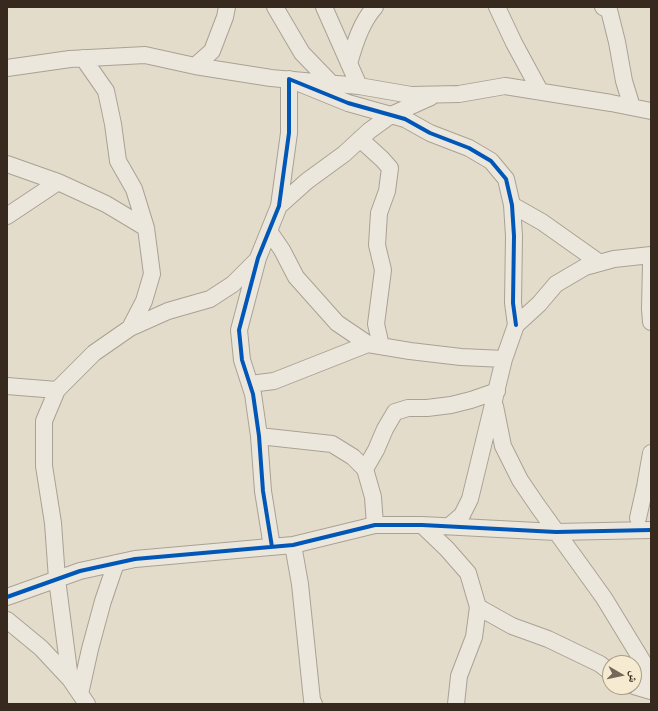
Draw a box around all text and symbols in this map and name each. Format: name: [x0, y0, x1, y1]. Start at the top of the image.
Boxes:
north arrow: [602, 655, 642, 695]
text: ش: [626, 670, 641, 684]

